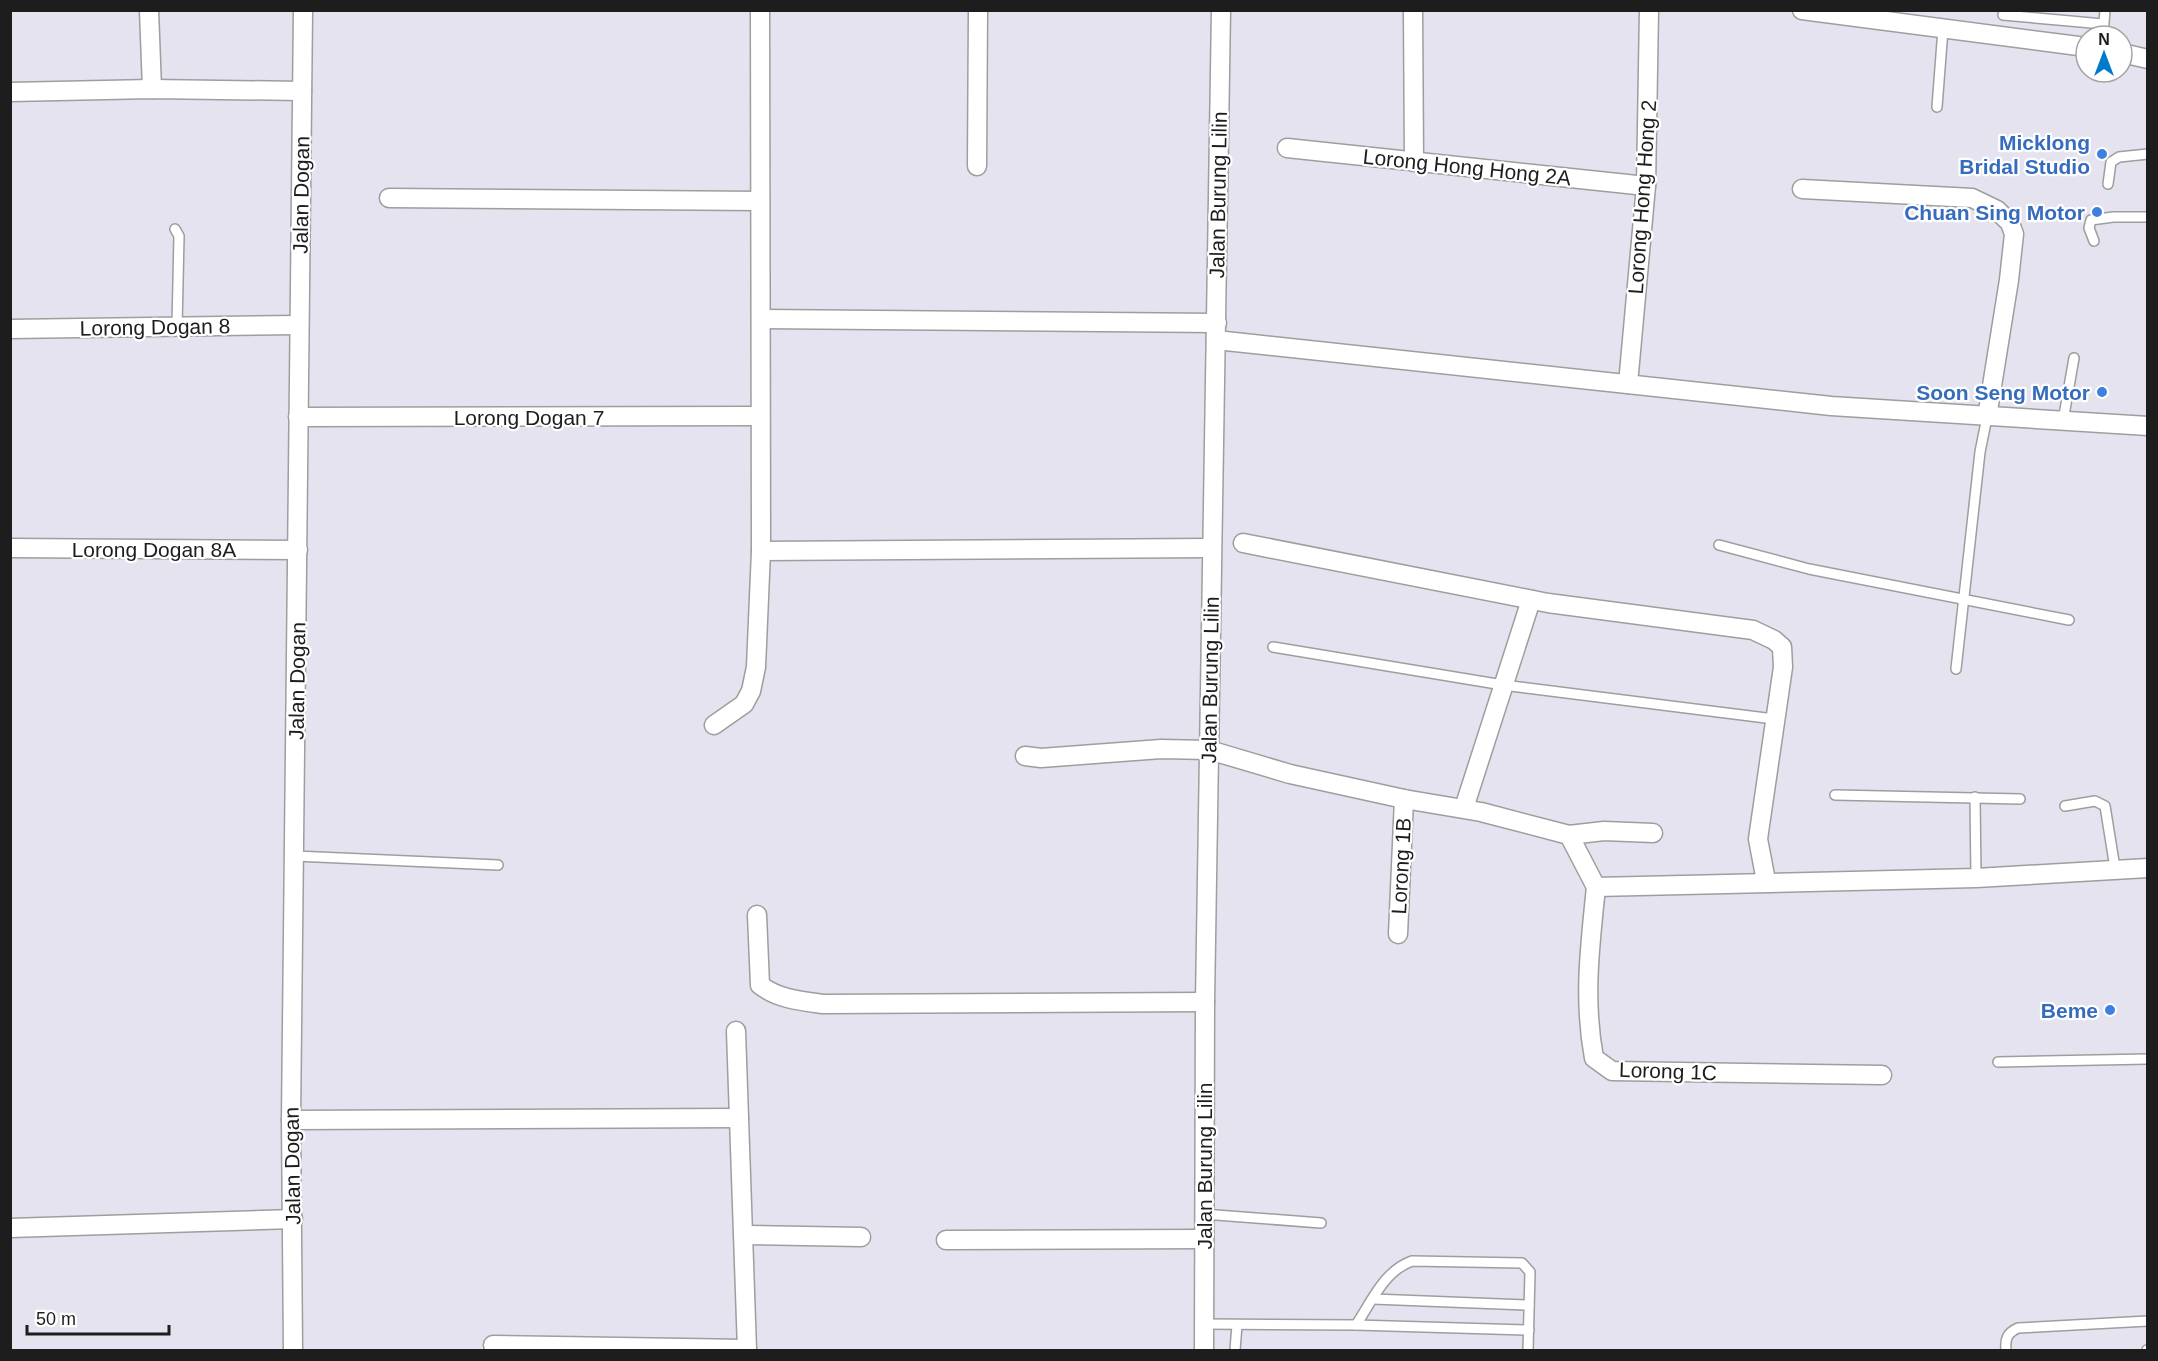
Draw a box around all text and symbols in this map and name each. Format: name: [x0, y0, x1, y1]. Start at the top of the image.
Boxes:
north arrow: [2074, 24, 2134, 84]
text: N: [2098, 31, 2110, 48]
street label: Lorong Hong Hong 2: [1624, 99, 1660, 295]
street label: Jalan Burung Lilin: [1205, 111, 1231, 279]
place label: Micklong Bridal Studio: [1959, 131, 2090, 178]
street label: Jalan Dogan: [288, 136, 314, 254]
street label: Lorong Hong Hong 2A: [1362, 145, 1572, 189]
marker: Micklong Bridal Studio: [2095, 147, 2109, 161]
place label: Chuan Sing Motor: [1904, 201, 2085, 224]
marker: Chuan Sing Motor: [2090, 205, 2104, 219]
street label: Lorong Dogan 8: [79, 314, 231, 340]
place label: Soon Seng Motor: [1916, 381, 2090, 404]
marker: Soon Seng Motor: [2095, 385, 2109, 399]
street label: Lorong Dogan 7: [454, 406, 604, 429]
street label: Lorong Dogan 8A: [72, 538, 236, 561]
street label: Jalan Burung Lilin: [1197, 596, 1223, 764]
street label: Jalan Dogan: [284, 622, 310, 740]
street label: Lorong 1B: [1387, 817, 1415, 915]
place label: Beme: [2041, 999, 2098, 1022]
marker: Beme: [2103, 1003, 2117, 1017]
street label: Lorong 1C: [1619, 1058, 1717, 1084]
street label: Jalan Burung Lilin: [1193, 1083, 1216, 1249]
street label: Jalan Dogan: [279, 1107, 305, 1225]
scale bar: [27, 1298, 170, 1336]
text: 50 m: [36, 1309, 76, 1329]

